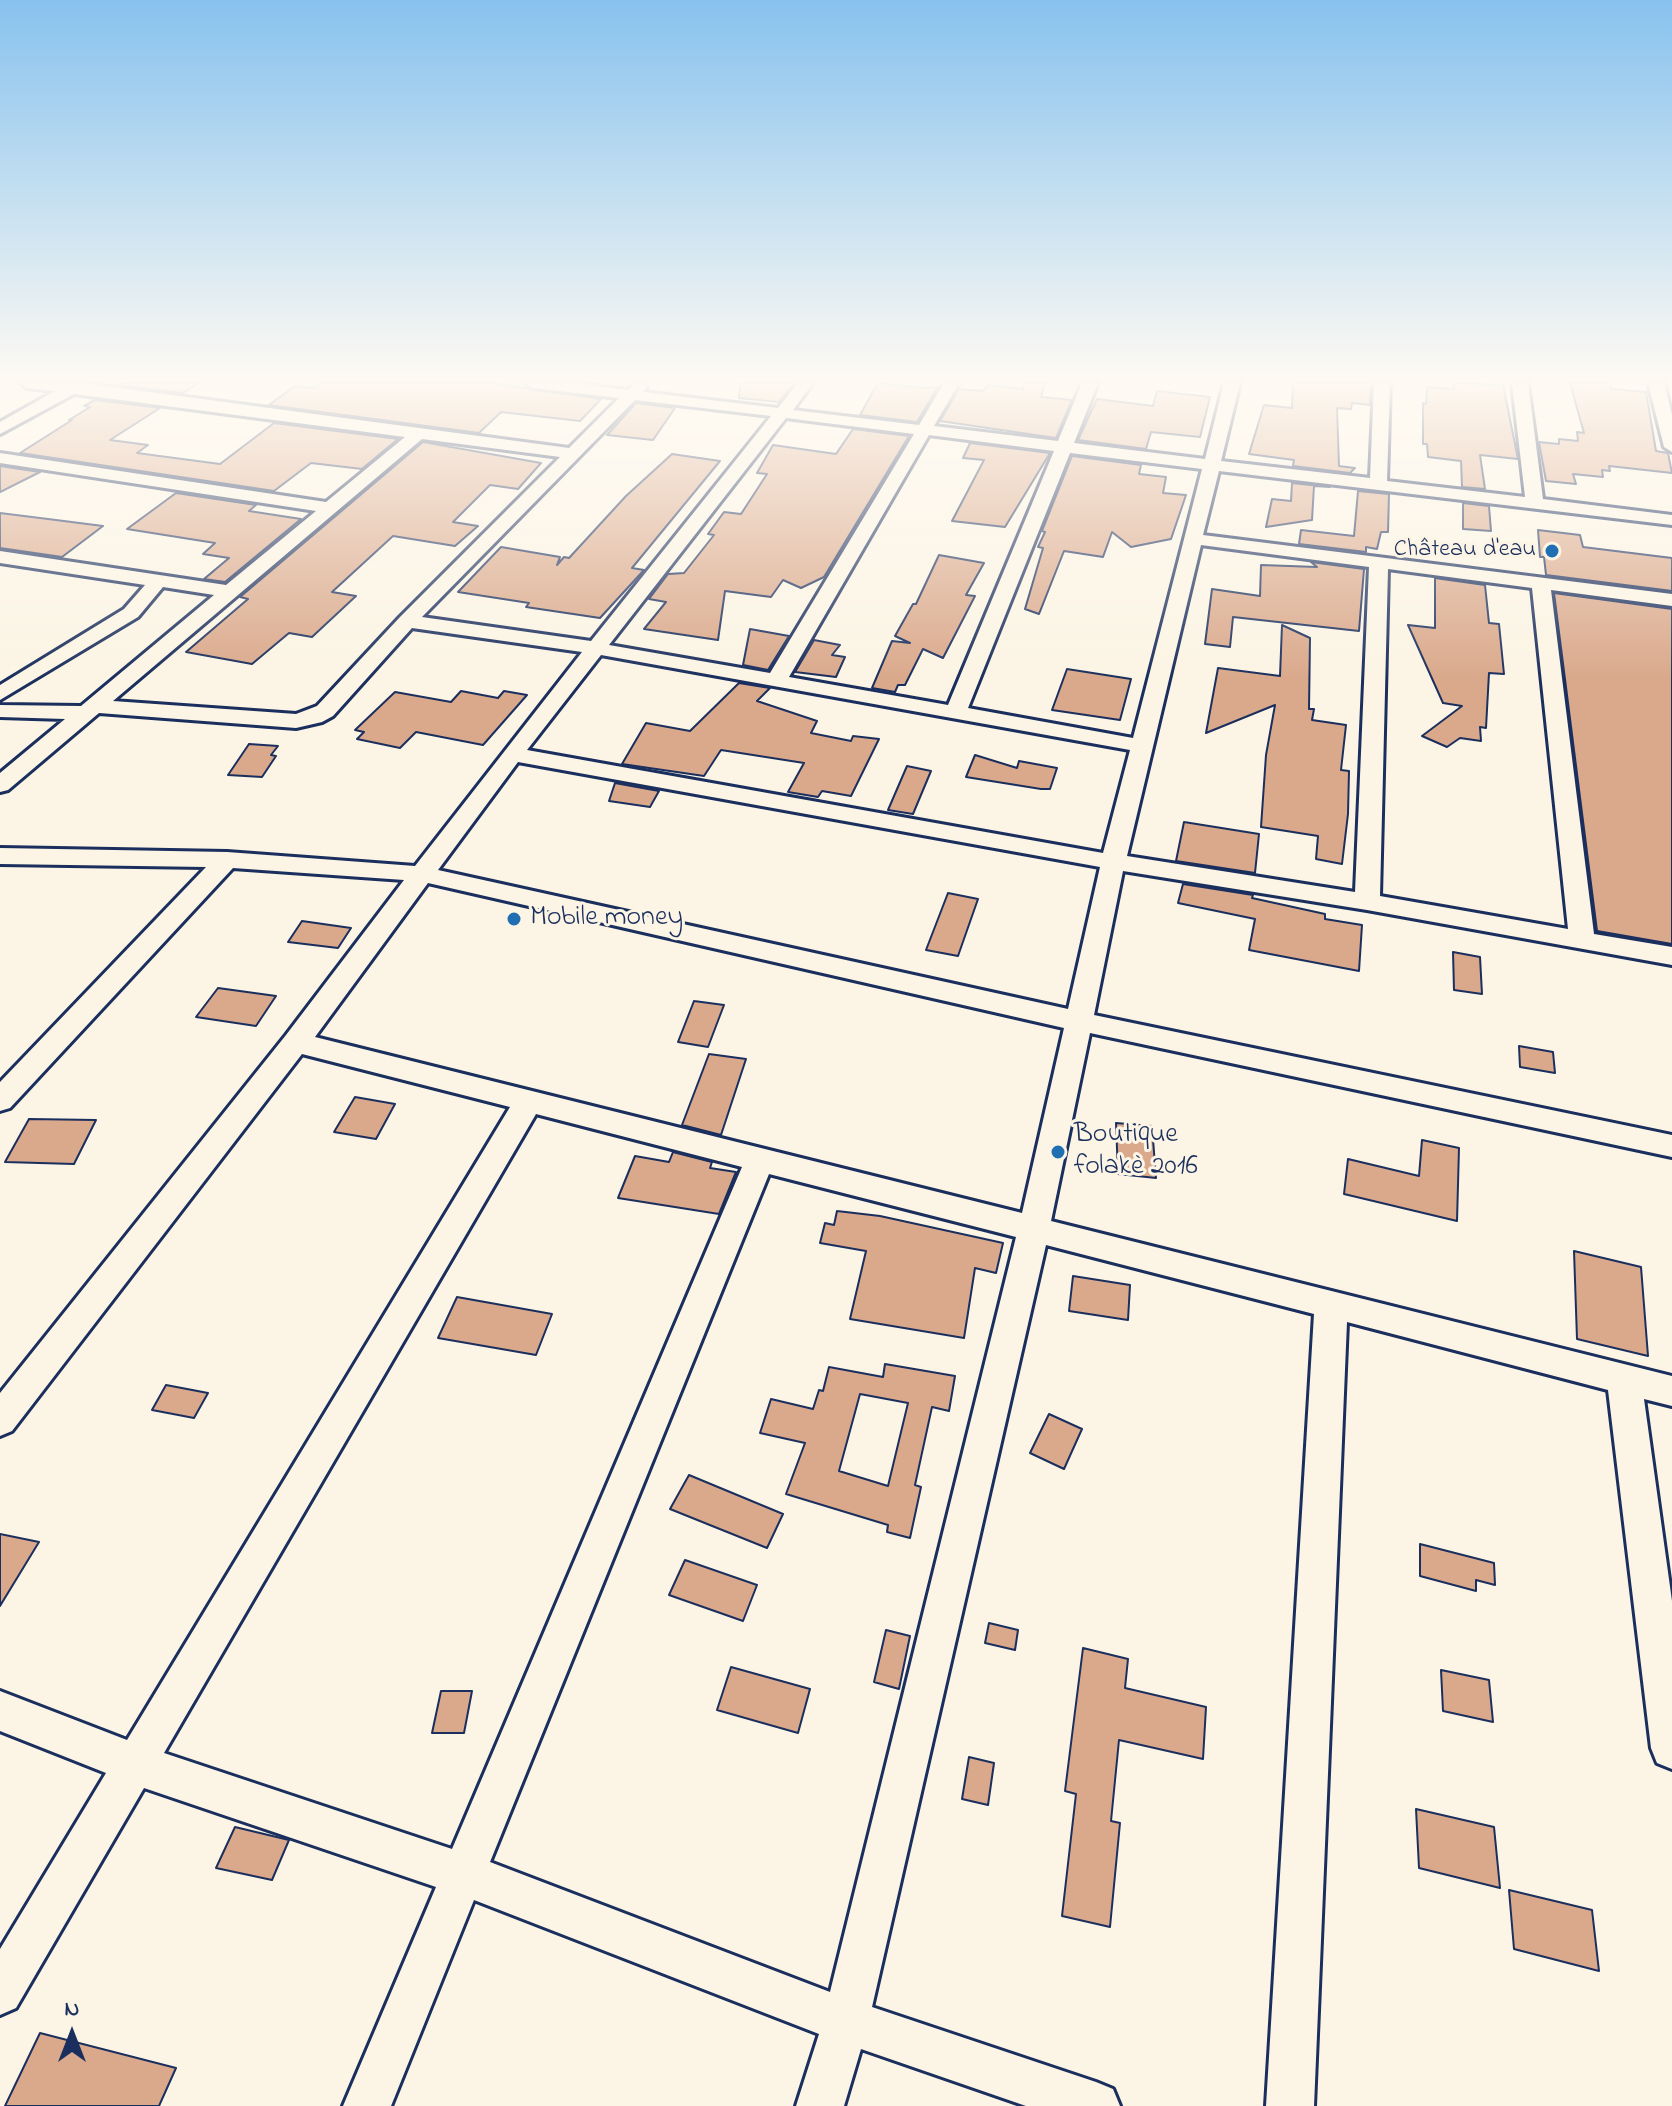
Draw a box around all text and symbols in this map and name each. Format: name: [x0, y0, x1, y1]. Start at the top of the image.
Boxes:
place label: Château d'eau: [1394, 537, 1536, 565]
marker: Château d'eau: [1543, 542, 1561, 560]
place label: Mobile money: [530, 902, 683, 936]
marker: Mobile money: [505, 910, 523, 928]
place label: Boutique folakè 2016: [1074, 1119, 1198, 1185]
marker: Boutique folakè 2016: [1049, 1143, 1067, 1161]
north arrow: [32, 1994, 112, 2074]
text: N: [65, 1994, 79, 2026]

